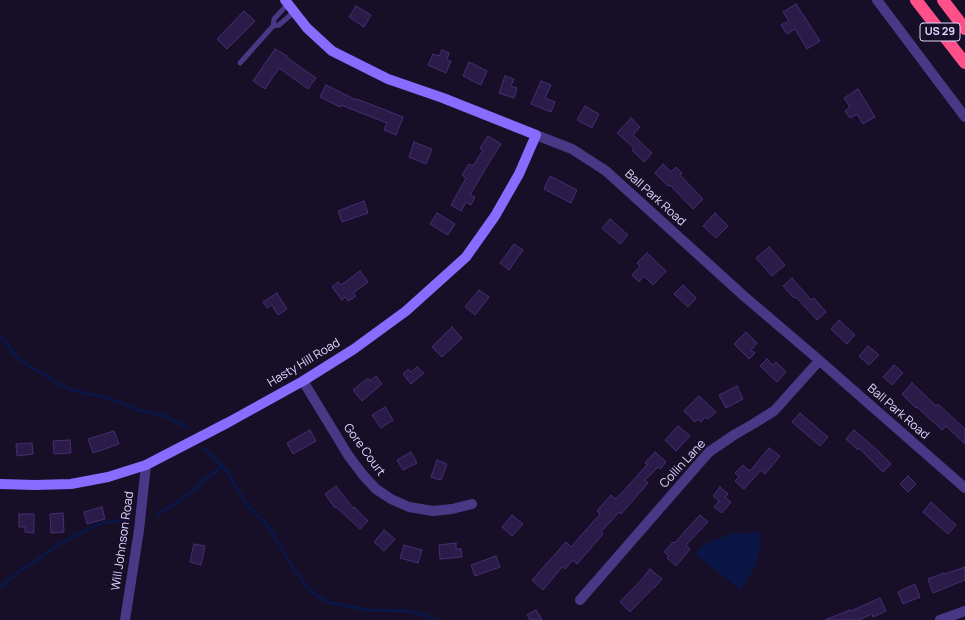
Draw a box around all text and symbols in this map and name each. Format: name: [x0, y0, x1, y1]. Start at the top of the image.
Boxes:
road number: US 29: [920, 23, 960, 41]
street label: Ball Park Road: [622, 167, 688, 229]
street label: Hasty Hill Road: [265, 336, 343, 390]
street label: Ball Park Road: [864, 381, 932, 443]
street label: Gore Court: [340, 421, 388, 479]
street label: Collin Lane: [657, 437, 709, 491]
street label: Will Johnson Road: [109, 490, 137, 592]

